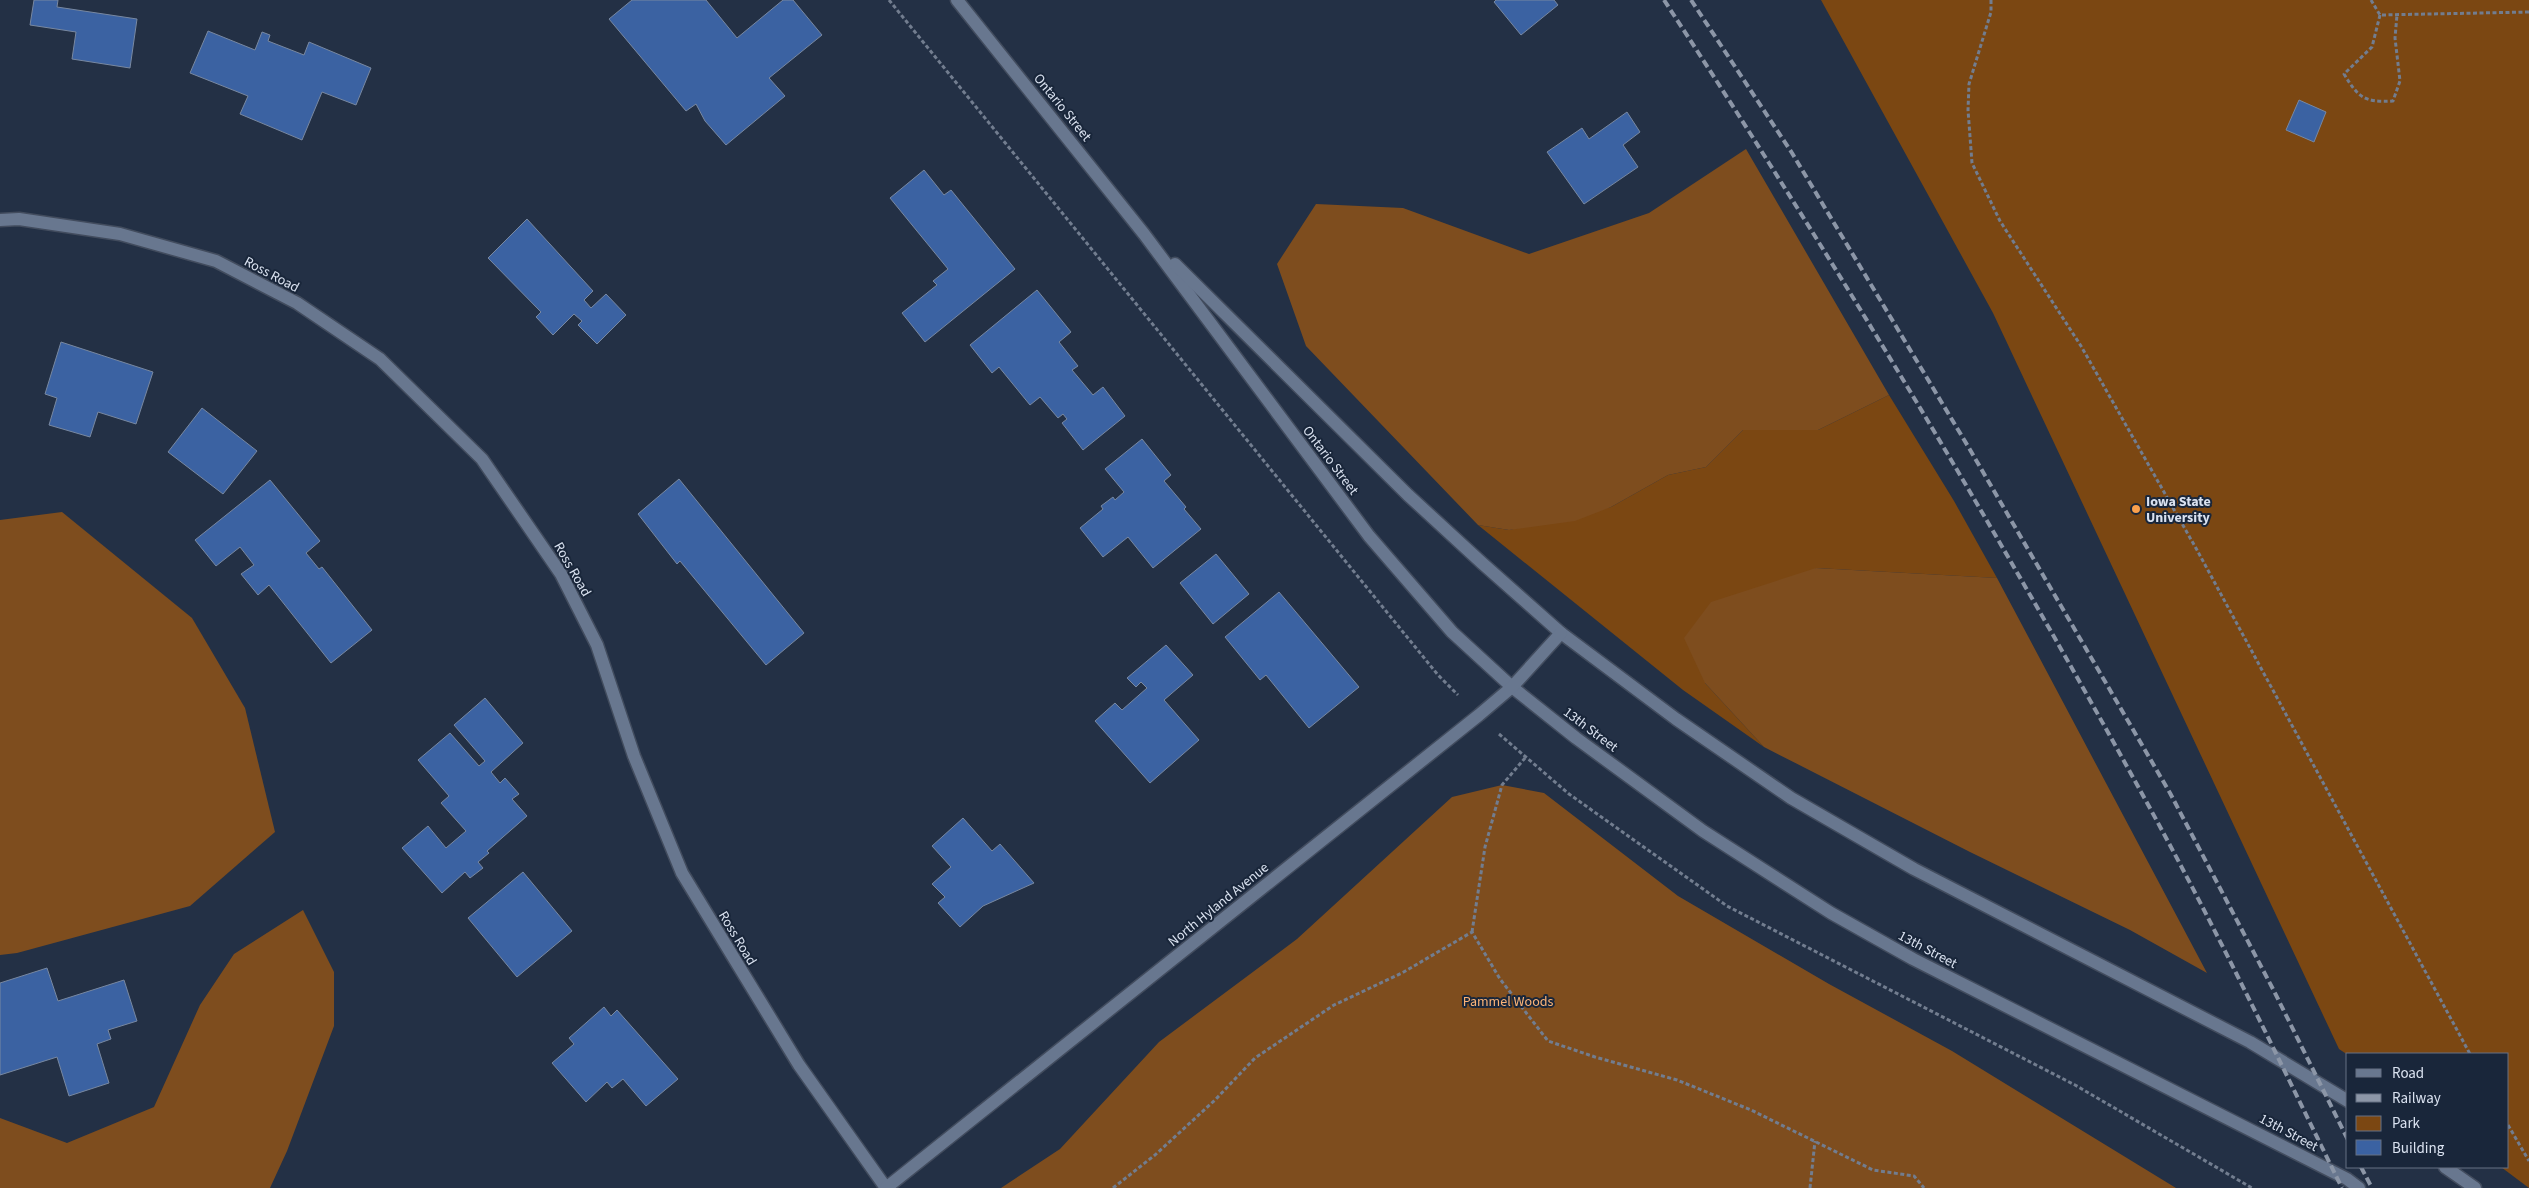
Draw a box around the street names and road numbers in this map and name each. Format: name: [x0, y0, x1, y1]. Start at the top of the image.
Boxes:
street label: Ontario Street: [1029, 69, 1096, 146]
street label: Ross Road: [240, 252, 303, 298]
street label: Ontario Street: [1297, 422, 1363, 500]
street label: Ross Road: [548, 539, 596, 600]
street label: 13th Street: [1559, 703, 1622, 757]
street label: North Hyland Avenue: [1164, 858, 1273, 952]
street label: Ross Road: [713, 908, 761, 969]
street label: 13th Street: [1895, 926, 1961, 974]
street label: 13th Street: [2256, 1109, 2322, 1157]

